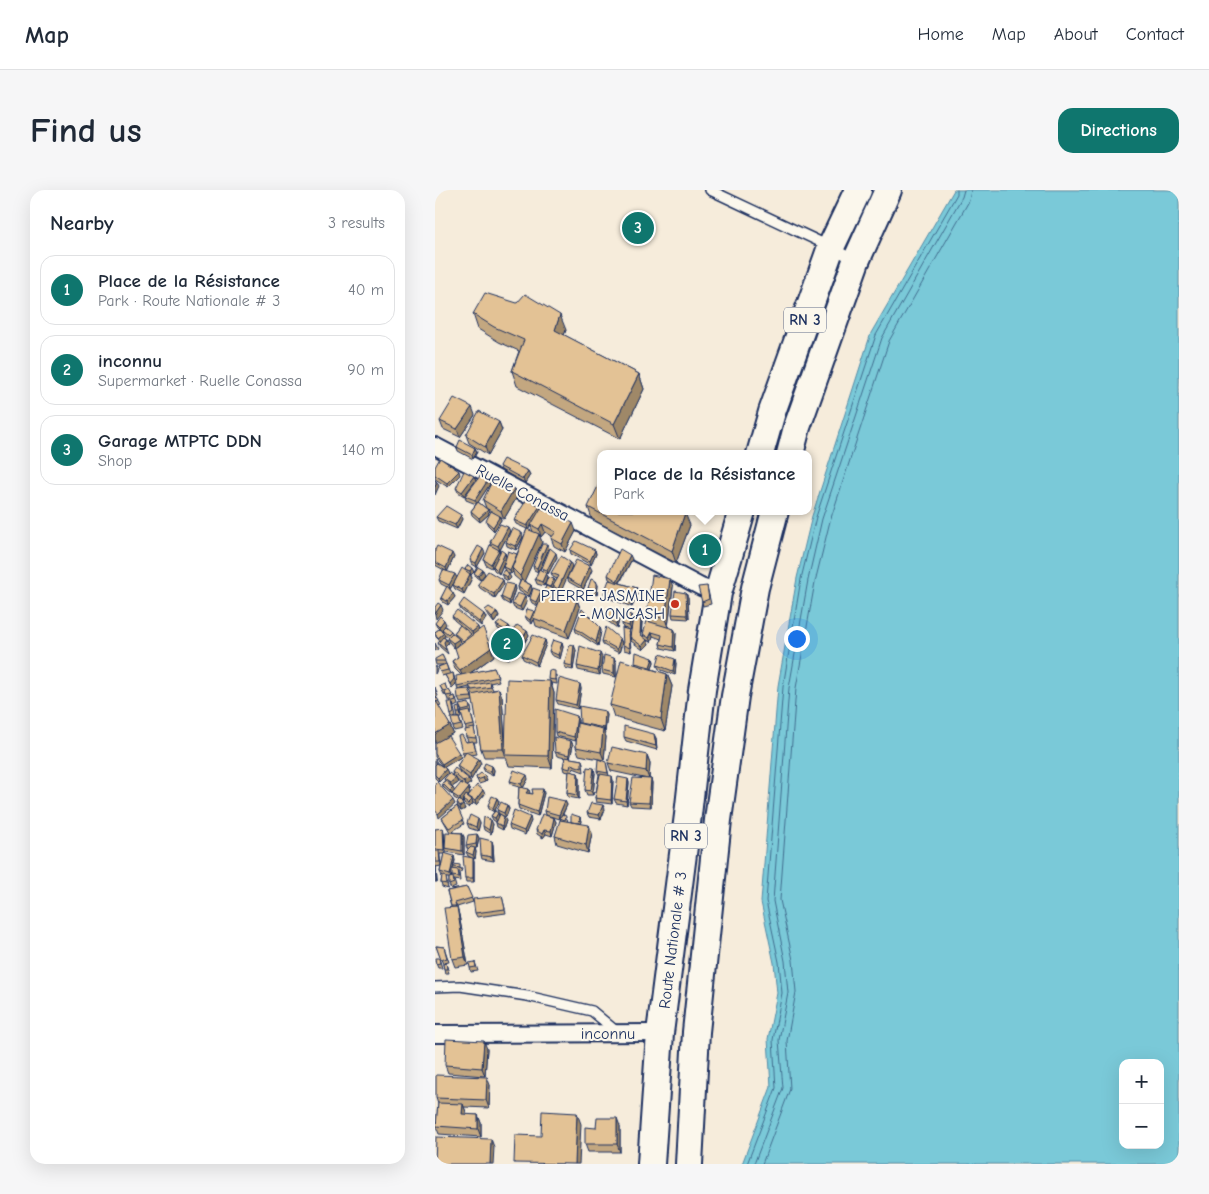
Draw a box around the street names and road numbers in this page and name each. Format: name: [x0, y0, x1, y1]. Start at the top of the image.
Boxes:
road number: RN 3: [784, 308, 826, 332]
street label: Ruelle Conassa: [473, 461, 572, 525]
road number: RN 3: [665, 824, 707, 848]
street label: Route Nationale # 3: [656, 870, 690, 1010]
street label: inconnu: [581, 1025, 635, 1043]

